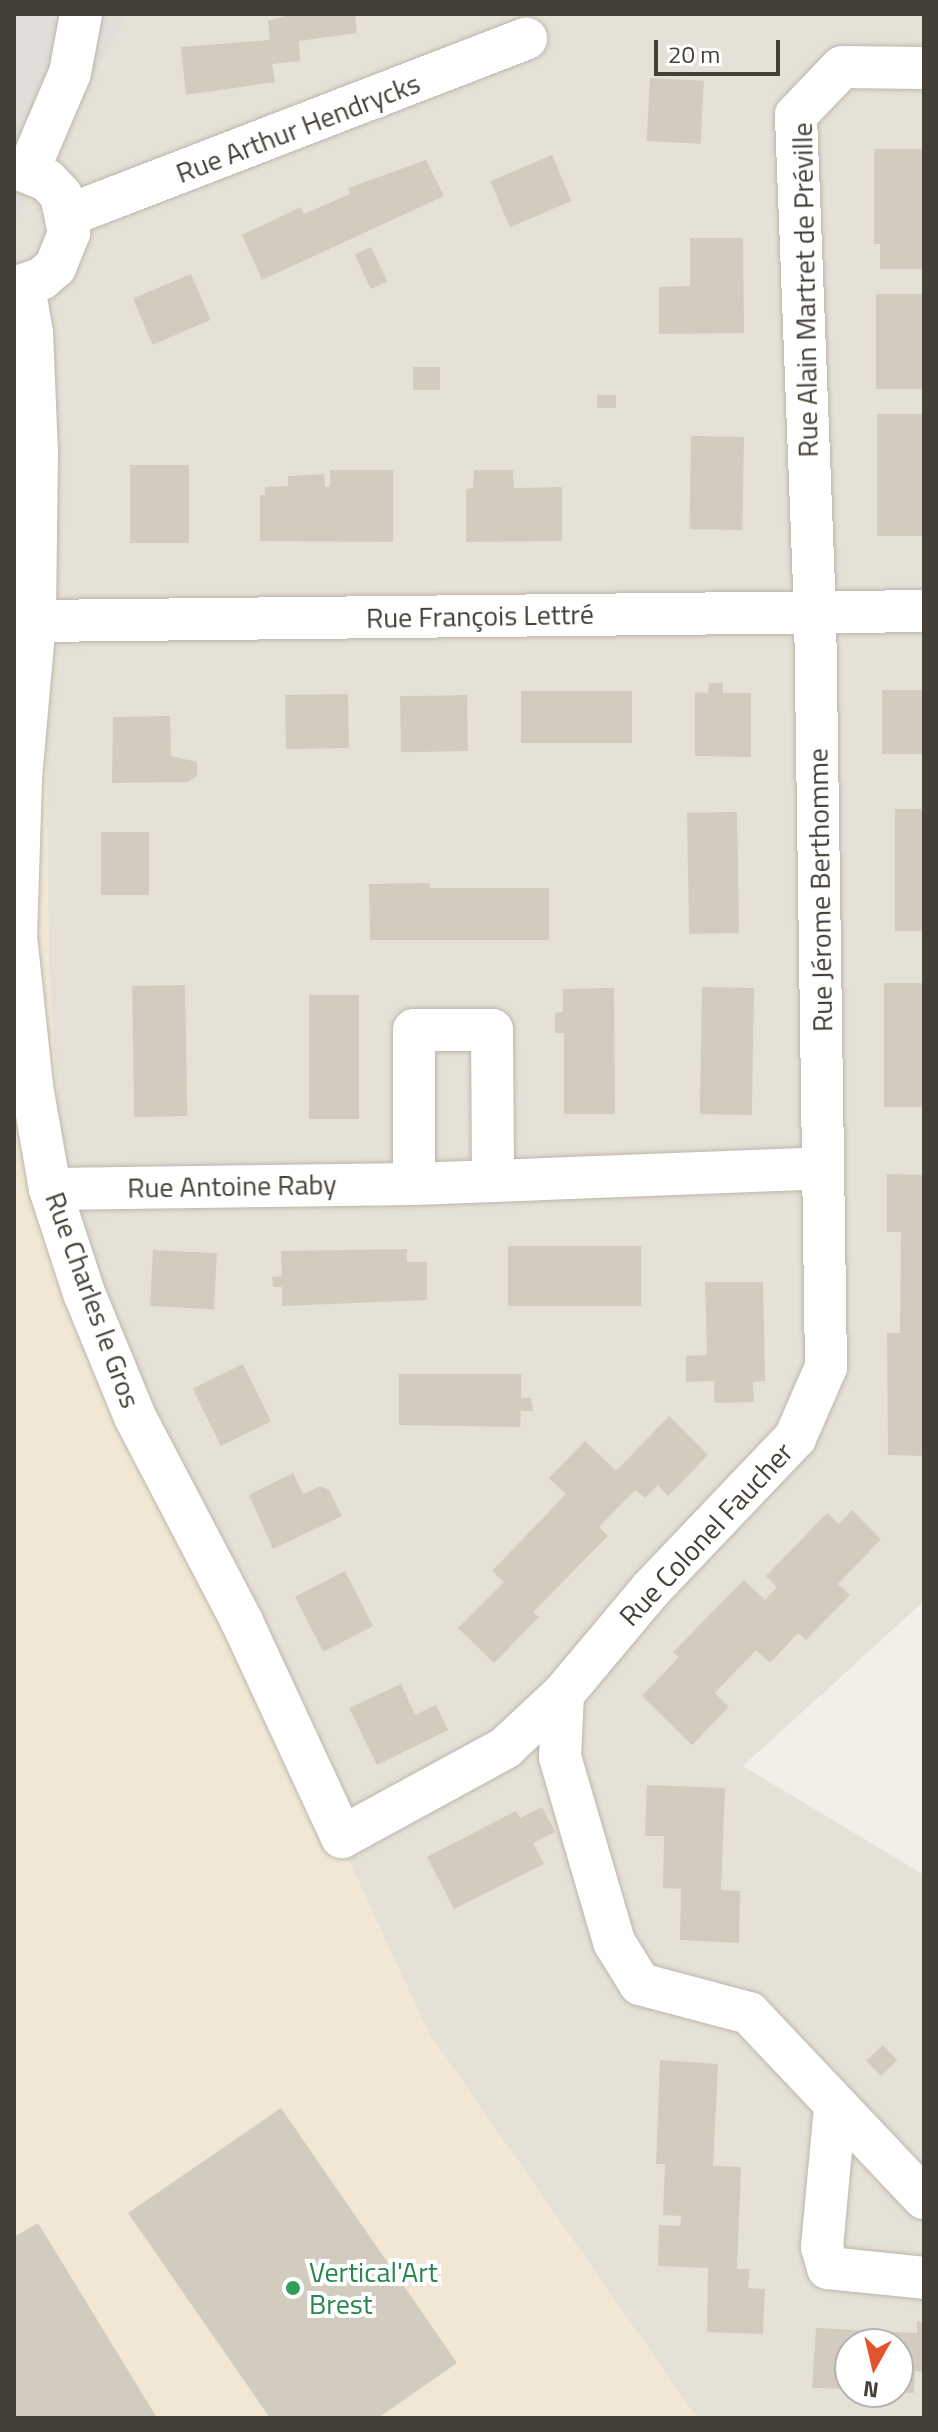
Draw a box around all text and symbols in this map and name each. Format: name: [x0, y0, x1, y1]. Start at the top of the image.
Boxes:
scale bar: [658, 24, 784, 74]
text: 20 m: [668, 36, 720, 72]
street label: Rue Arthur Hendrycks: [171, 66, 425, 190]
street label: Rue Alain Martret de Préville: [785, 122, 825, 458]
street label: Rue François Lettré: [366, 597, 594, 635]
street label: Rue Jérome Berthomme: [801, 748, 839, 1032]
street label: Rue Antoine Raby: [127, 1167, 337, 1205]
street label: Rue Charles le Gros: [38, 1187, 148, 1413]
street label: Rue Colonel Faucher: [612, 1435, 800, 1633]
place label: Vertical'Art Brest: [309, 2255, 438, 2321]
marker: Vertical'Art Brest: [284, 2279, 302, 2297]
north arrow: [834, 2328, 914, 2408]
text: N: [861, 2372, 881, 2408]

